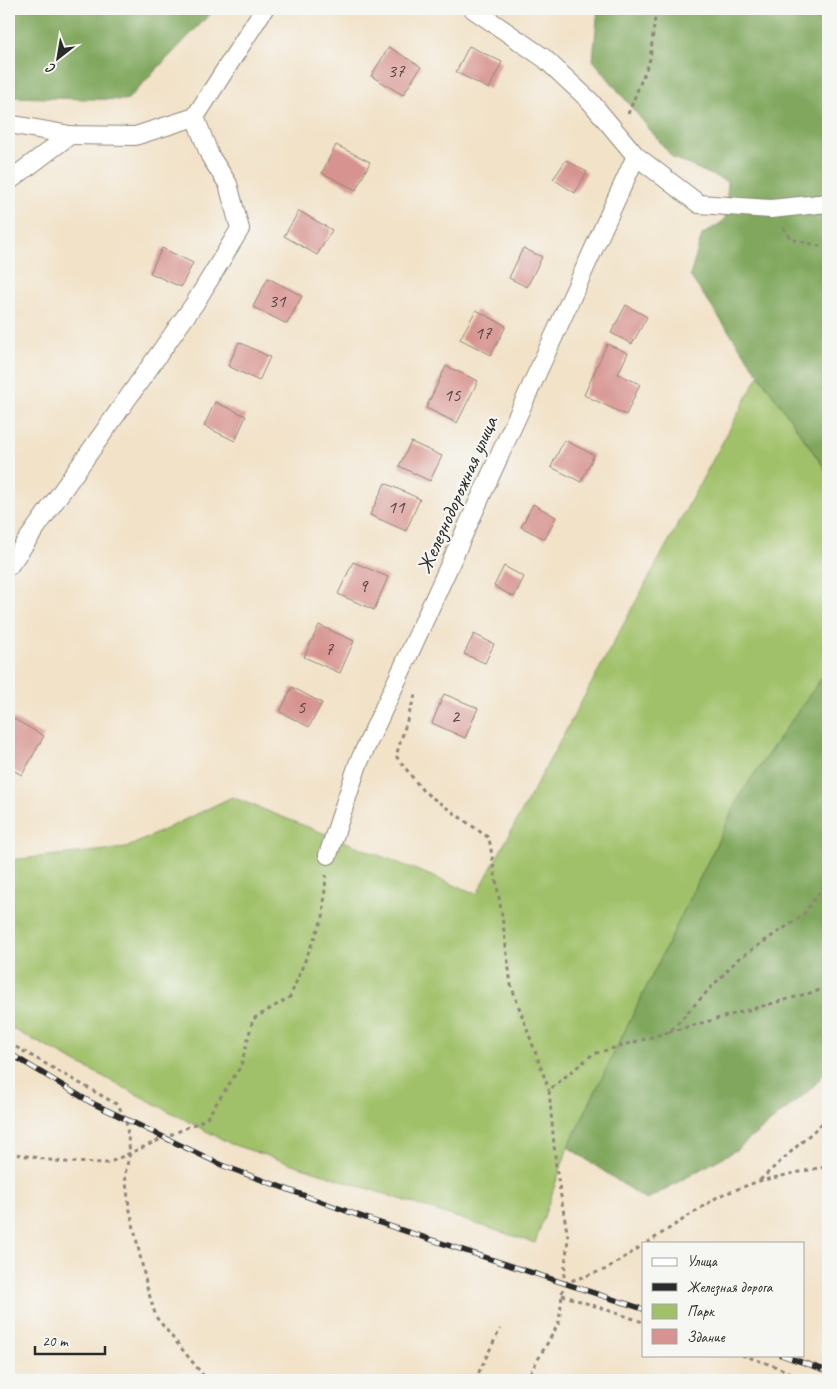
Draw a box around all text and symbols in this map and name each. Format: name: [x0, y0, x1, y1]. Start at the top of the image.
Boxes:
north arrow: [32, 32, 82, 82]
text: С: [42, 59, 59, 78]
house number: 37: [387, 59, 406, 83]
house number: 31: [268, 289, 287, 313]
house number: 17: [474, 321, 493, 345]
house number: 15: [443, 383, 462, 407]
street label: Железнодорожная улица: [411, 411, 504, 577]
house number: 11: [387, 495, 406, 519]
house number: 9: [359, 574, 369, 598]
house number: 7: [325, 637, 335, 661]
house number: 5: [297, 695, 307, 719]
house number: 2: [451, 704, 461, 728]
legend: [642, 1242, 804, 1356]
text: Улица: [687, 1252, 718, 1271]
text: Железная дорога: [687, 1278, 774, 1297]
text: Парк: [687, 1302, 715, 1321]
scale bar: [35, 1324, 105, 1356]
text: Здание: [687, 1328, 726, 1347]
text: 20 m: [42, 1332, 69, 1351]

